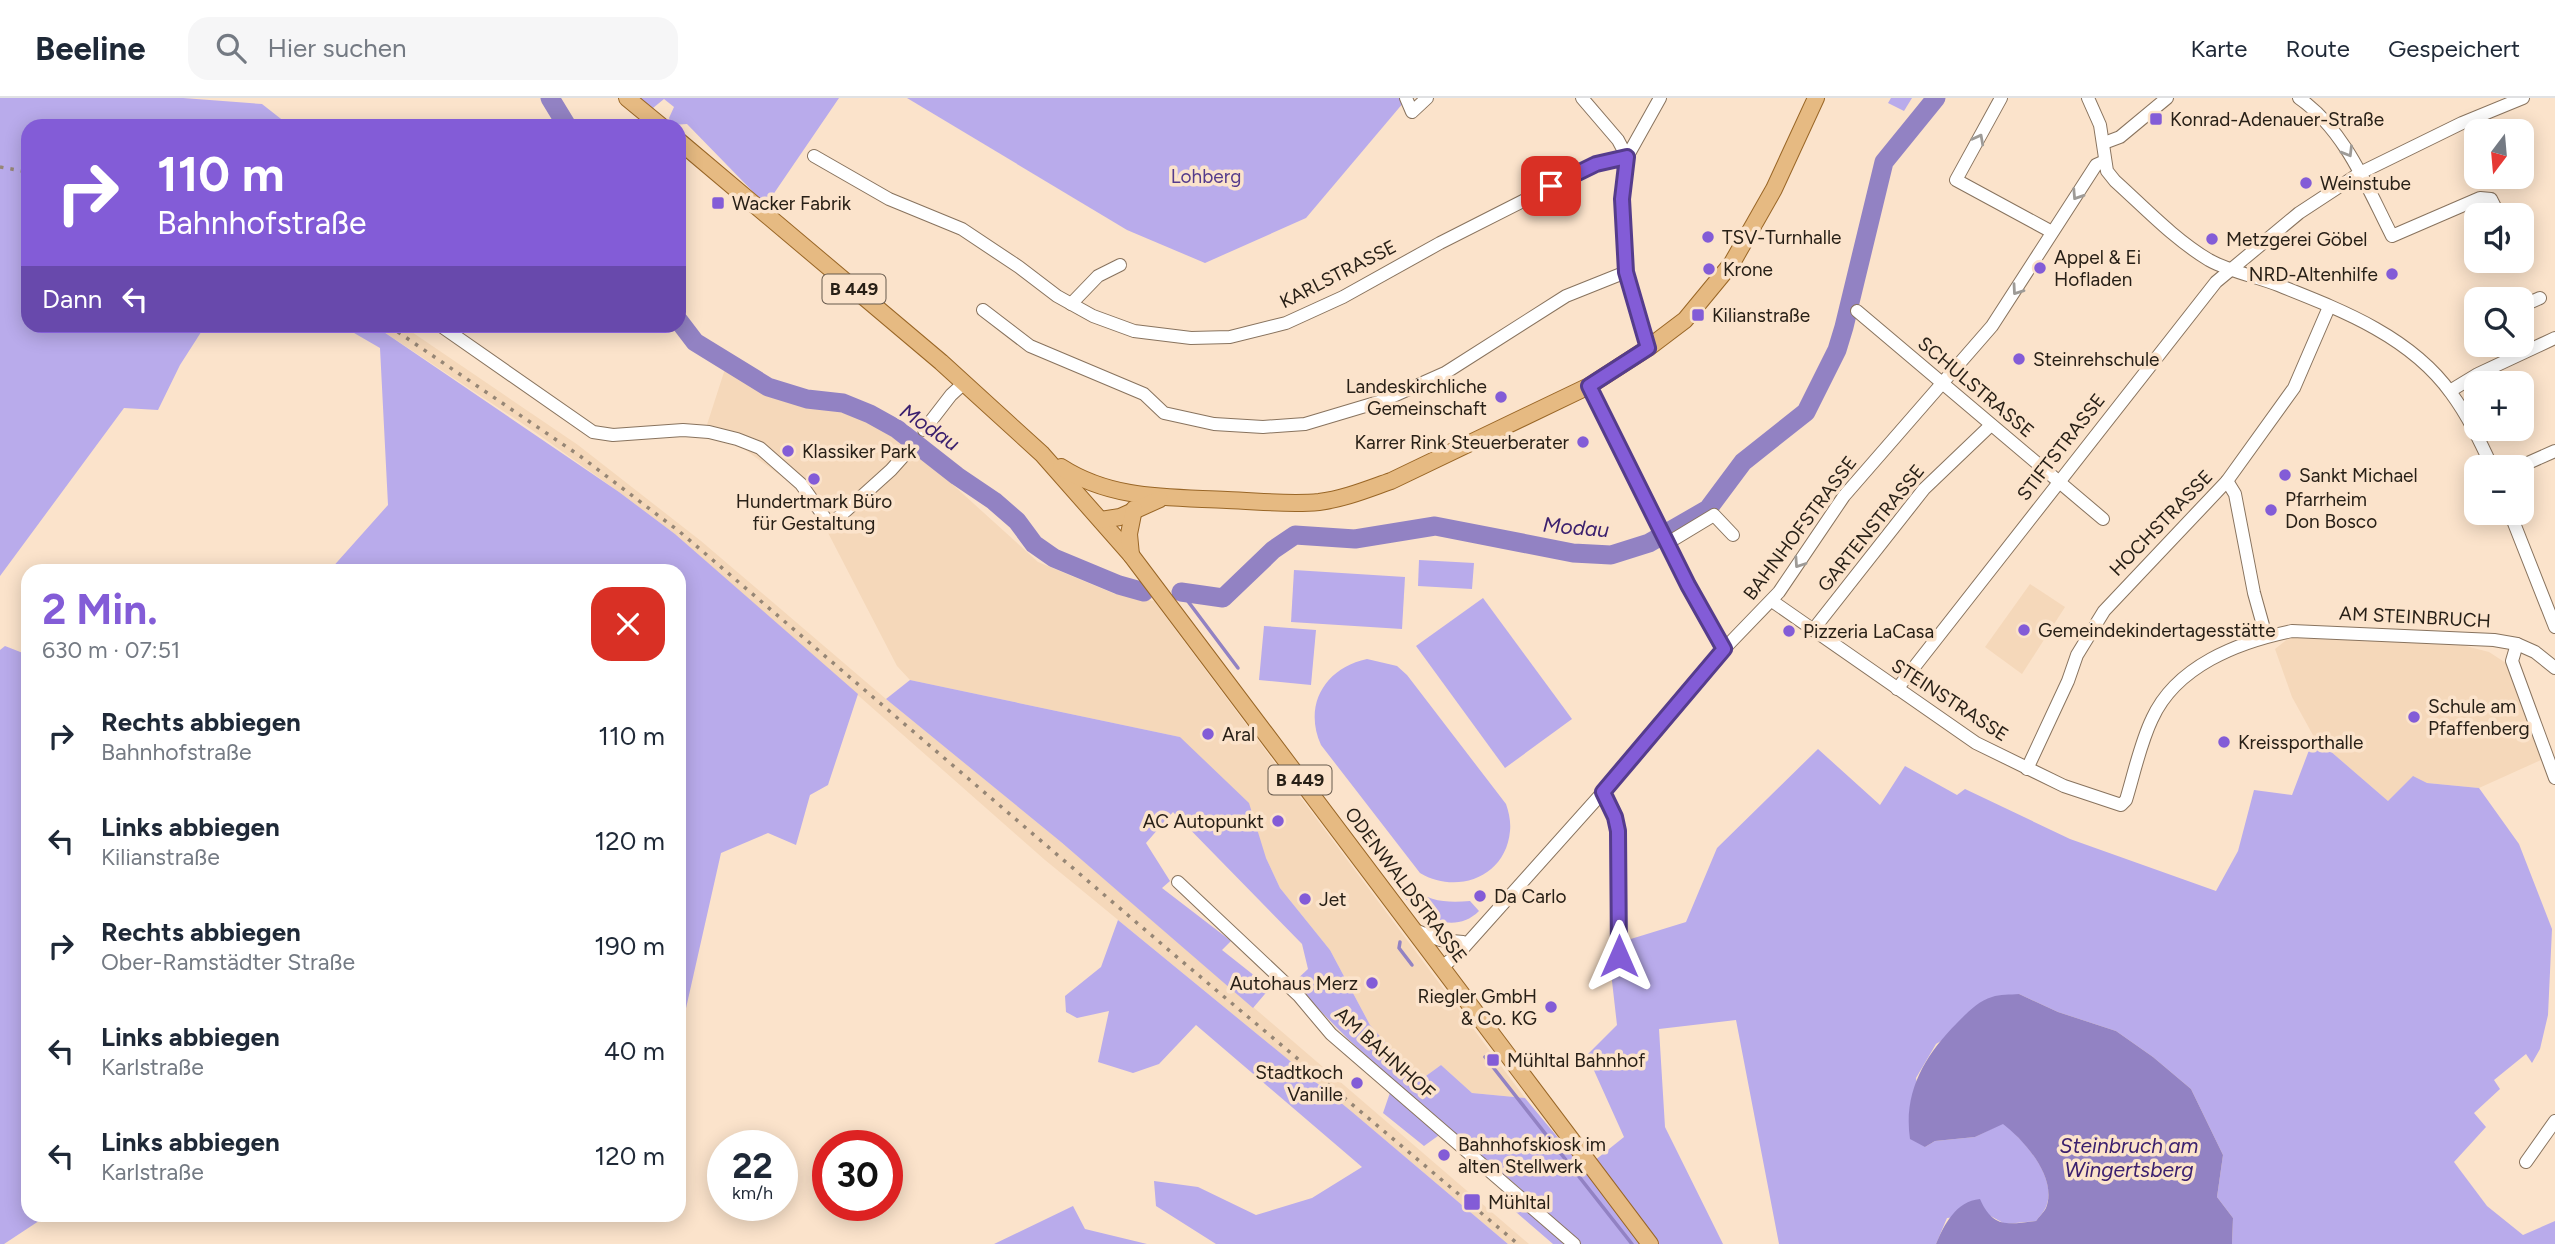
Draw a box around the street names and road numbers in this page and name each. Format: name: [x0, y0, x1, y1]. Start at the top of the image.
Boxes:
street label: KARLSTRASSE: [1276, 235, 1400, 313]
road number: B 449: [822, 274, 886, 304]
street label: SCHULSTRASSE: [1913, 332, 2039, 442]
street label: STIFTSTRASSE: [2012, 389, 2110, 505]
street label: BAHNHOFSTRASSE: [1738, 451, 1862, 605]
street label: GARTENSTRASSE: [1813, 460, 1929, 596]
street label: HOCHSTRASSE: [2105, 465, 2217, 581]
street label: AM STEINBRUCH: [2339, 602, 2491, 632]
street label: STEINSTRASSE: [1887, 654, 2013, 746]
road number: B 449: [1268, 766, 1332, 794]
street label: ODENWALDSTRASSE: [1340, 803, 1472, 967]
street label: AM BAHNHOF: [1330, 1002, 1440, 1104]

